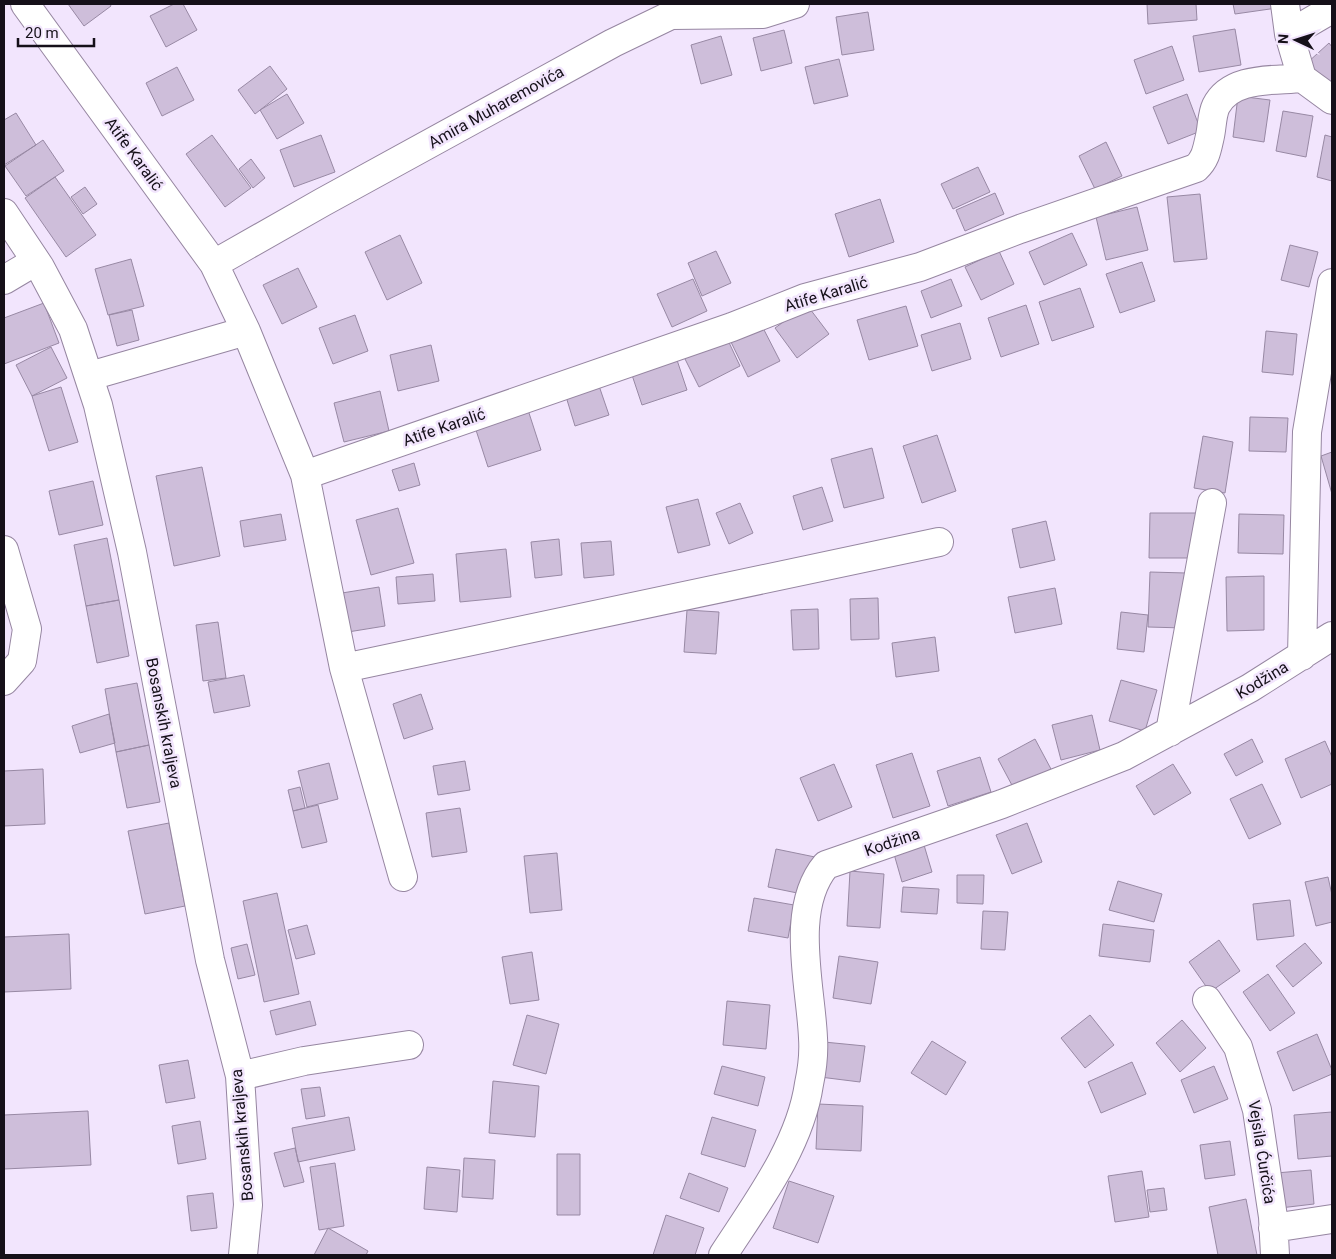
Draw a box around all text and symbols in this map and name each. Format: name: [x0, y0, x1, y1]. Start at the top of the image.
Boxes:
scale bar: [18, 15, 94, 47]
north arrow: [1271, 15, 1321, 65]
text: 20 m: [25, 24, 59, 42]
text: N: [1275, 34, 1291, 45]
street label: Amira Muharemovića: [425, 62, 567, 152]
street label: Atife Karalić: [101, 114, 167, 194]
street label: Atife Karalić: [782, 272, 870, 316]
street label: Atife Karalić: [400, 404, 488, 450]
street label: Bosanskih kraljeva: [142, 656, 186, 790]
street label: Kodžina: [1233, 657, 1291, 703]
street label: Kodžina: [862, 824, 922, 860]
street label: Bosanskih kraljeva: [227, 1068, 257, 1202]
street label: Vejsila Ćurčića: [1244, 1099, 1281, 1205]

